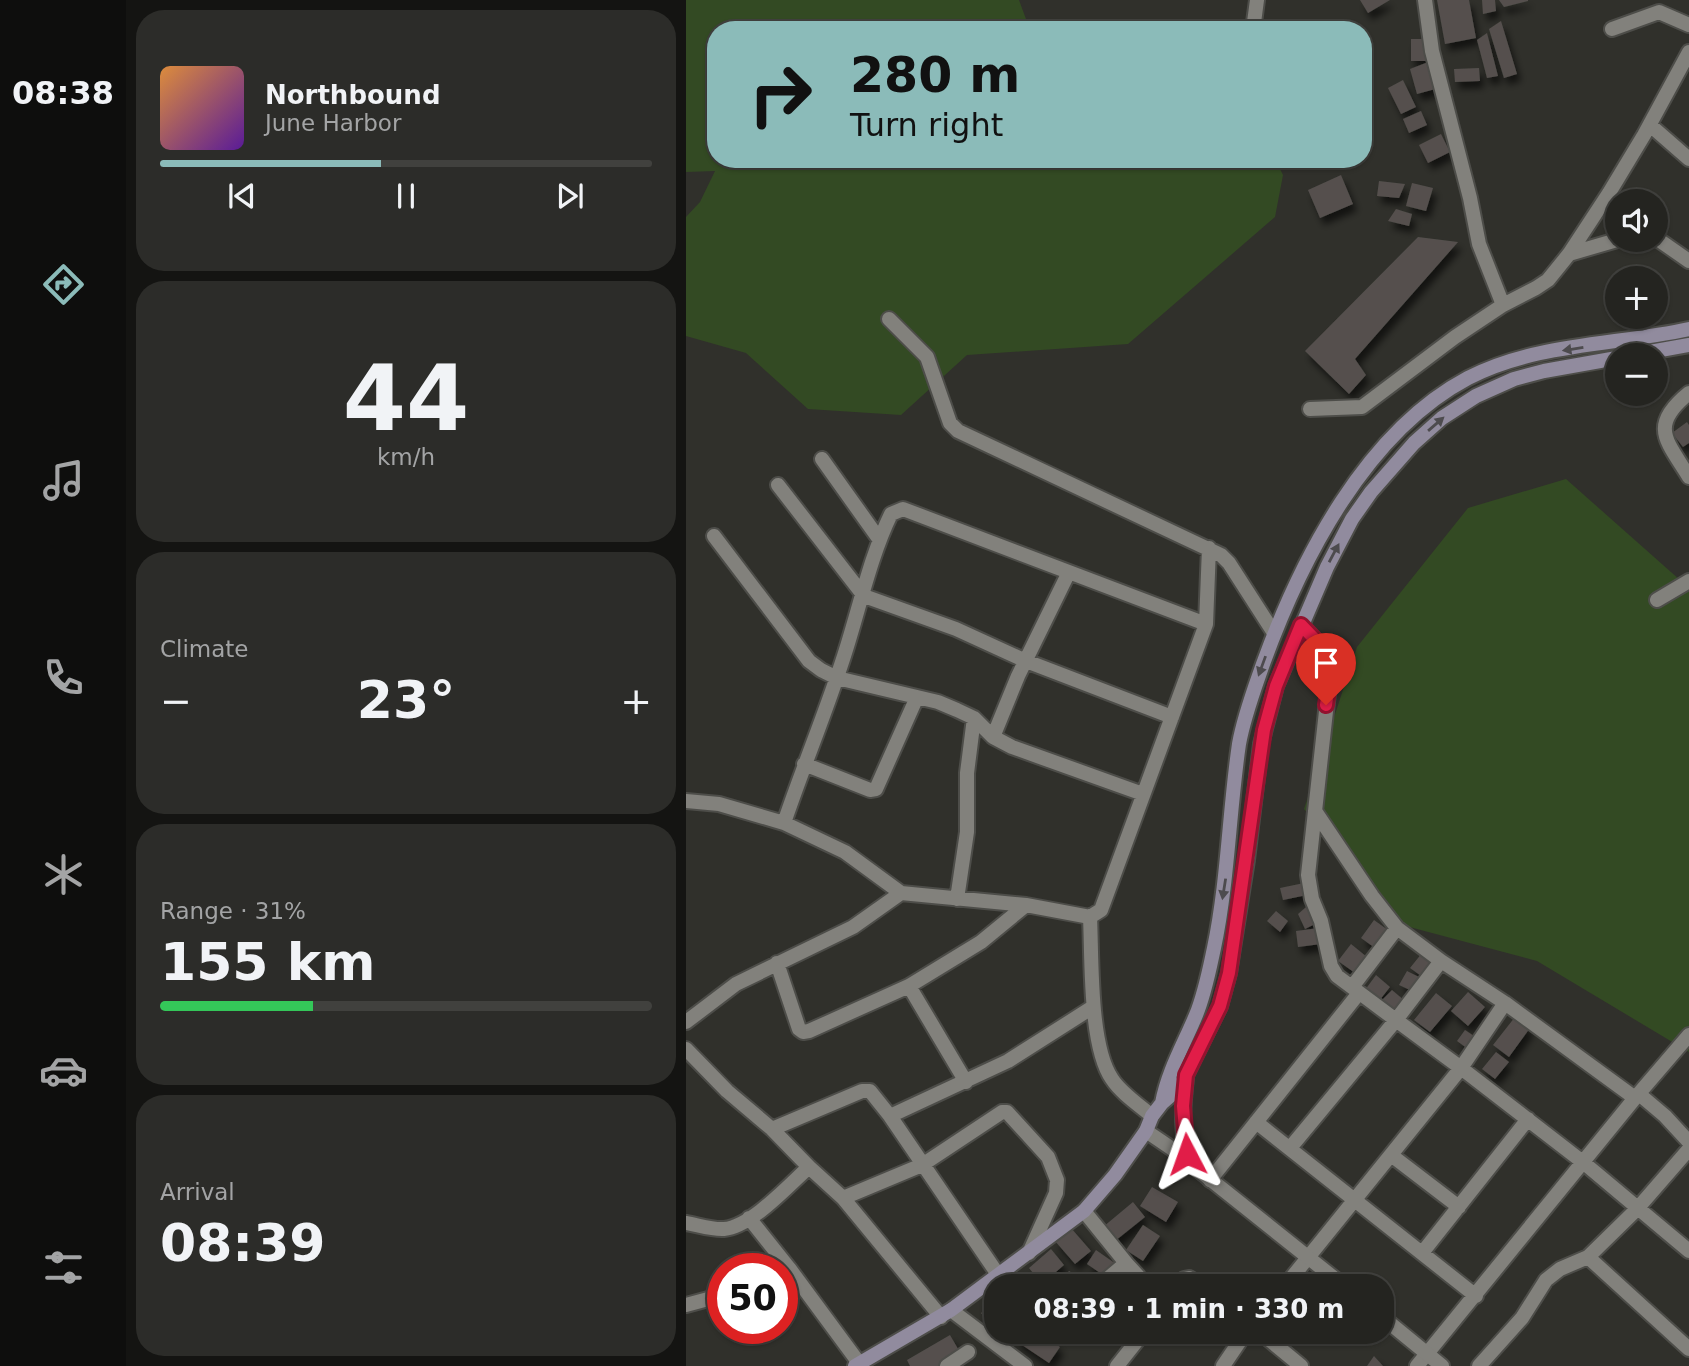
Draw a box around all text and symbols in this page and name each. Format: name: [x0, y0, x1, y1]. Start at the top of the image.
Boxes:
text: 280 m: [850, 47, 1020, 104]
icon: right: [735, 49, 826, 140]
text: 08:38: [12, 74, 114, 112]
text: Northbound: [265, 80, 441, 110]
text: Turn right: [850, 106, 1003, 144]
text: June Harbor: [265, 110, 401, 136]
icon: previous: [223, 177, 261, 215]
icon: pause: [387, 177, 425, 215]
icon: next: [551, 177, 589, 215]
map controls: [1605, 189, 1668, 406]
button: sound: [1605, 189, 1668, 252]
icon: directions: [39, 260, 88, 309]
button: +: [1605, 266, 1668, 329]
one-way arrow: [1562, 343, 1584, 354]
button: −: [1605, 343, 1668, 406]
text: 44: [343, 346, 469, 451]
one-way arrow: [1428, 417, 1445, 432]
text: km/h: [377, 444, 435, 470]
icon: music: [39, 456, 88, 505]
one-way arrow: [1328, 544, 1340, 563]
pin: [1296, 633, 1356, 705]
text: Climate: [160, 636, 249, 662]
icon: arrive: [1307, 644, 1345, 682]
icon: phone: [39, 653, 88, 702]
one-way arrow: [1257, 655, 1268, 676]
text: 23°: [357, 670, 455, 730]
text: −: [160, 679, 192, 723]
text: +: [620, 679, 652, 723]
icon: climate: [39, 850, 88, 899]
one-way arrow: [1218, 878, 1229, 900]
text: Range · 31%: [160, 898, 306, 924]
text: 155 km: [160, 932, 375, 992]
icon: car: [39, 1046, 88, 1095]
position arrow: [1150, 1117, 1224, 1191]
text: Arrival: [160, 1179, 235, 1205]
text: 08:39: [160, 1213, 326, 1273]
icon: filters: [39, 1243, 88, 1292]
speed limit sign: 50: [707, 1253, 798, 1344]
text: 08:39 · 1 min · 330 m: [1034, 1294, 1344, 1324]

